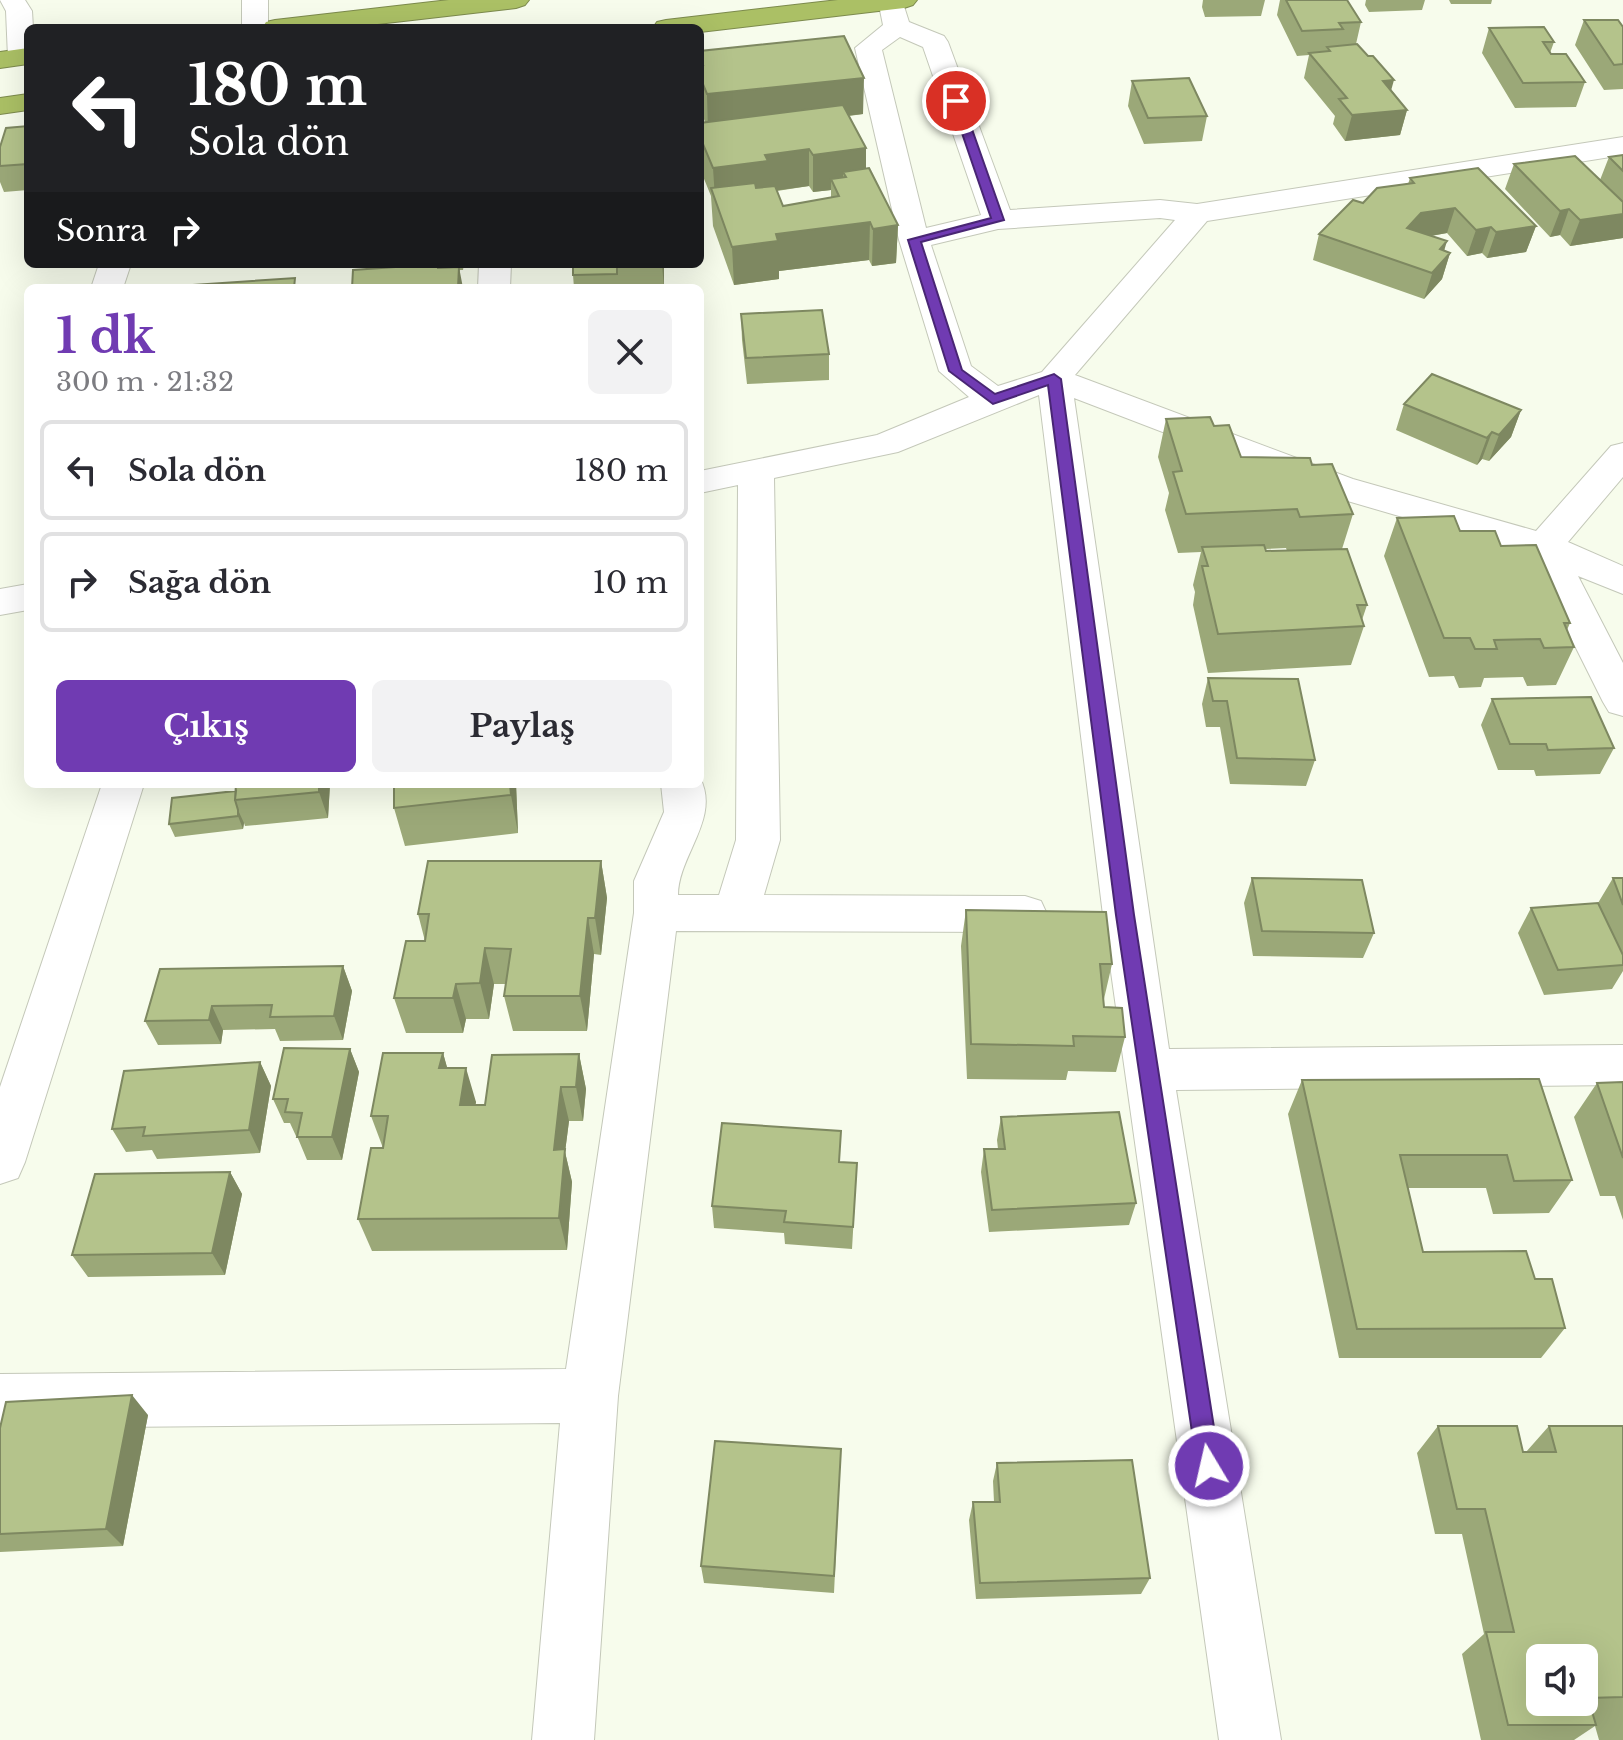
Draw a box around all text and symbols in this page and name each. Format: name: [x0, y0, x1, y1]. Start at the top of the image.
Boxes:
text: 180 m: [188, 51, 367, 120]
icon: left: [56, 56, 160, 160]
pin: [922, 67, 990, 135]
icon: arrive: [934, 79, 978, 123]
text: Sola dön: [188, 120, 349, 165]
icon: right: [163, 208, 207, 252]
text: Sonra: [56, 212, 147, 249]
text: 1 dk: [56, 306, 155, 366]
button: close: [588, 310, 672, 394]
text: 300 m · 21:32: [56, 366, 234, 398]
icon: left: [60, 448, 104, 492]
text: Sola dön: [128, 452, 266, 489]
text: 180 m: [574, 452, 668, 489]
icon: right: [60, 560, 104, 604]
text: Sağa dön: [128, 564, 271, 601]
text: 10 m: [592, 564, 668, 601]
button: Çıkış: [56, 680, 356, 772]
button: Paylaş: [372, 680, 672, 772]
position arrow: [1167, 1424, 1251, 1508]
map controls: [1526, 1644, 1598, 1716]
button: sound: [1526, 1644, 1598, 1716]

